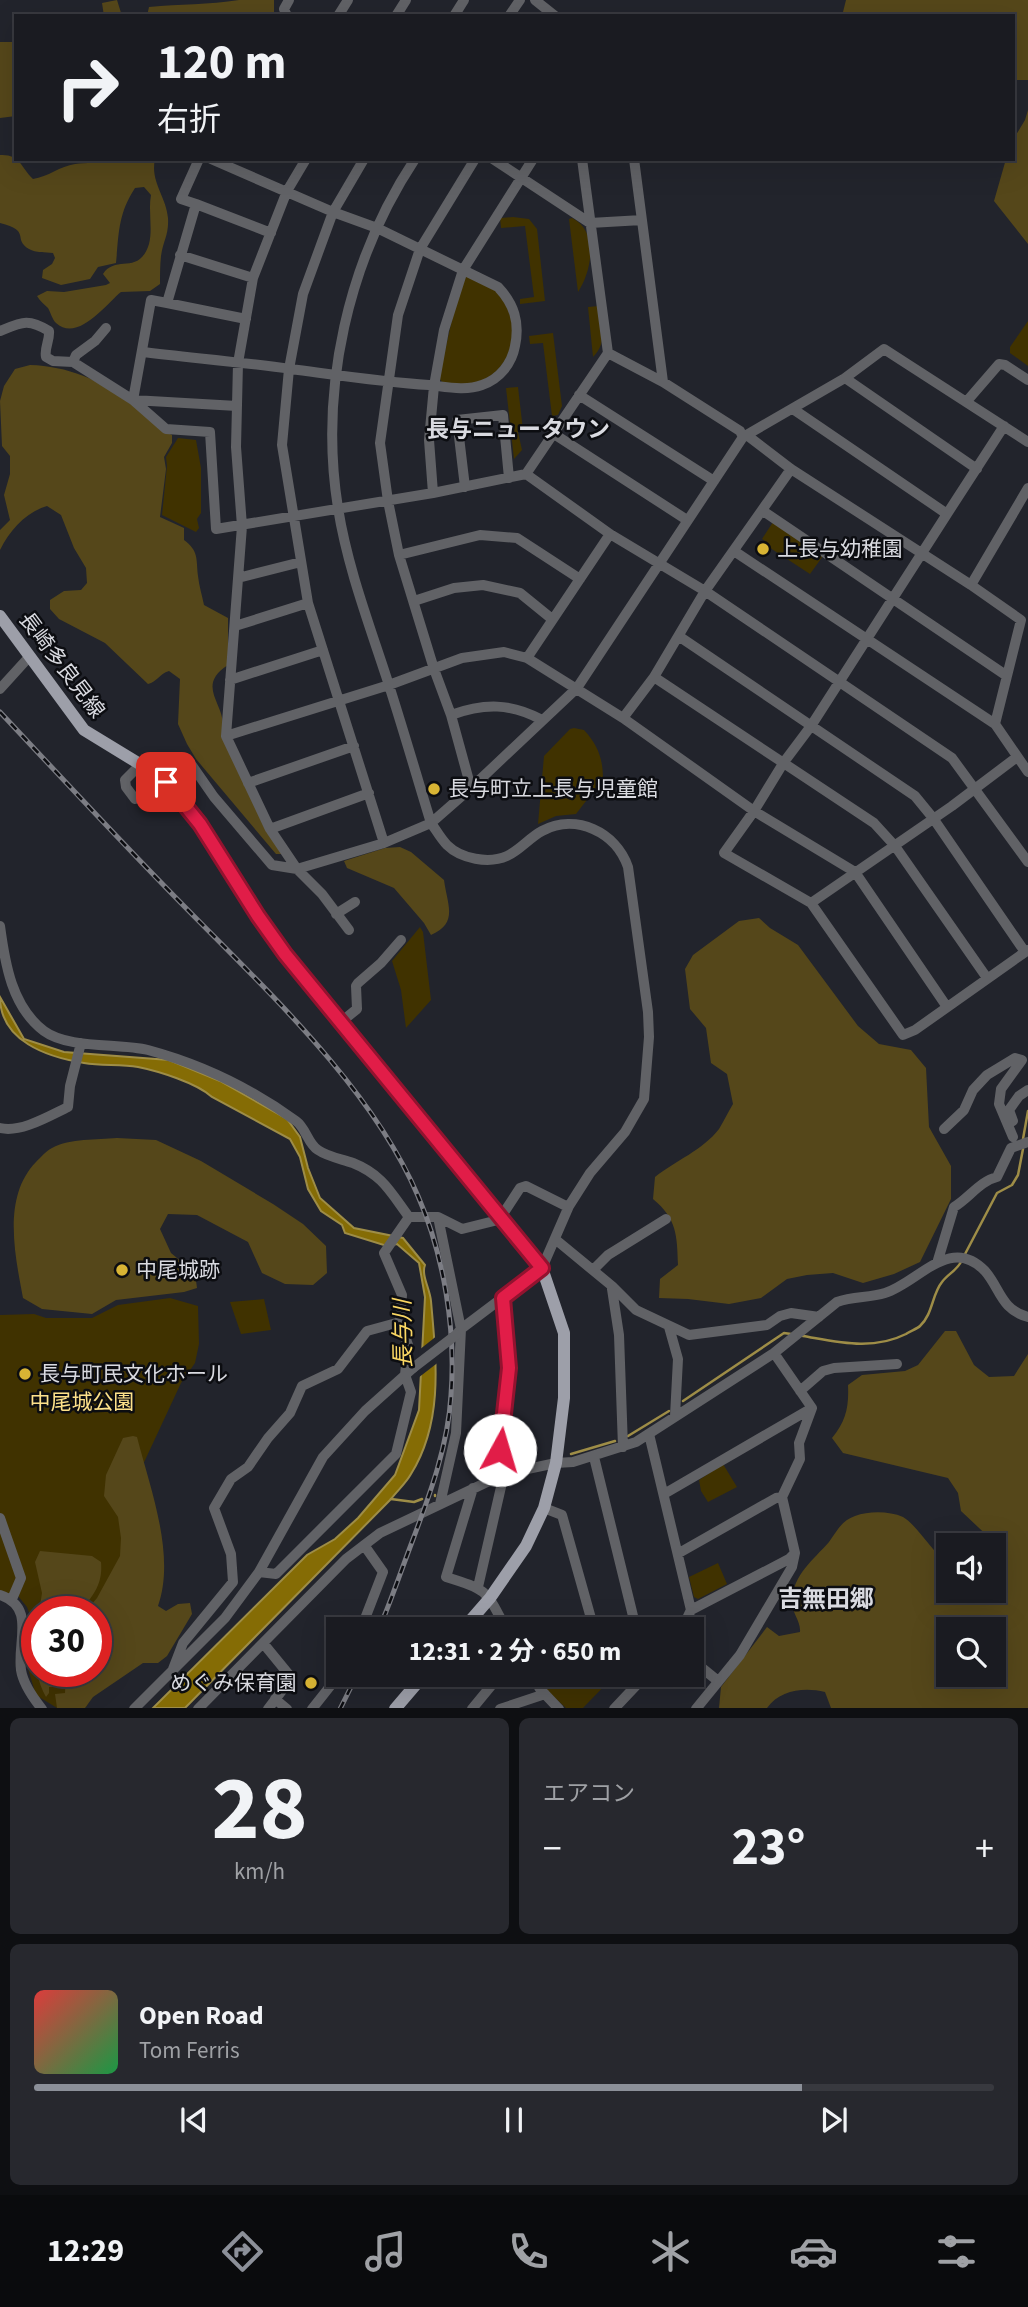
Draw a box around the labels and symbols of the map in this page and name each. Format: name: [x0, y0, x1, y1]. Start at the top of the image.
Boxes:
district label: 長与ニュータウン: [426, 413, 610, 446]
place label: 上長与幼稚園: [777, 534, 903, 564]
marker: 上長与幼稚園: [755, 541, 771, 557]
street label: 長崎多良見線: [12, 606, 112, 724]
pin: [136, 752, 196, 812]
place label: 長与町立上長与児童館: [448, 774, 658, 804]
marker: 長与町立上長与児童館: [426, 781, 442, 797]
place label: 中尾城跡: [136, 1255, 220, 1285]
marker: 中尾城跡: [114, 1262, 130, 1278]
water label: 長与川: [386, 1296, 420, 1369]
place label: 長与町民文化ホール: [39, 1359, 228, 1389]
marker: 長与町民文化ホール: [17, 1366, 33, 1382]
park label: 中尾城公園: [30, 1387, 135, 1417]
position arrow: [463, 1413, 537, 1487]
district label: 吉無田郷: [778, 1582, 874, 1617]
speed limit sign: 30: [21, 1596, 112, 1687]
place label: めぐみ保育園: [170, 1668, 297, 1698]
marker: めぐみ保育園: [303, 1675, 319, 1691]

